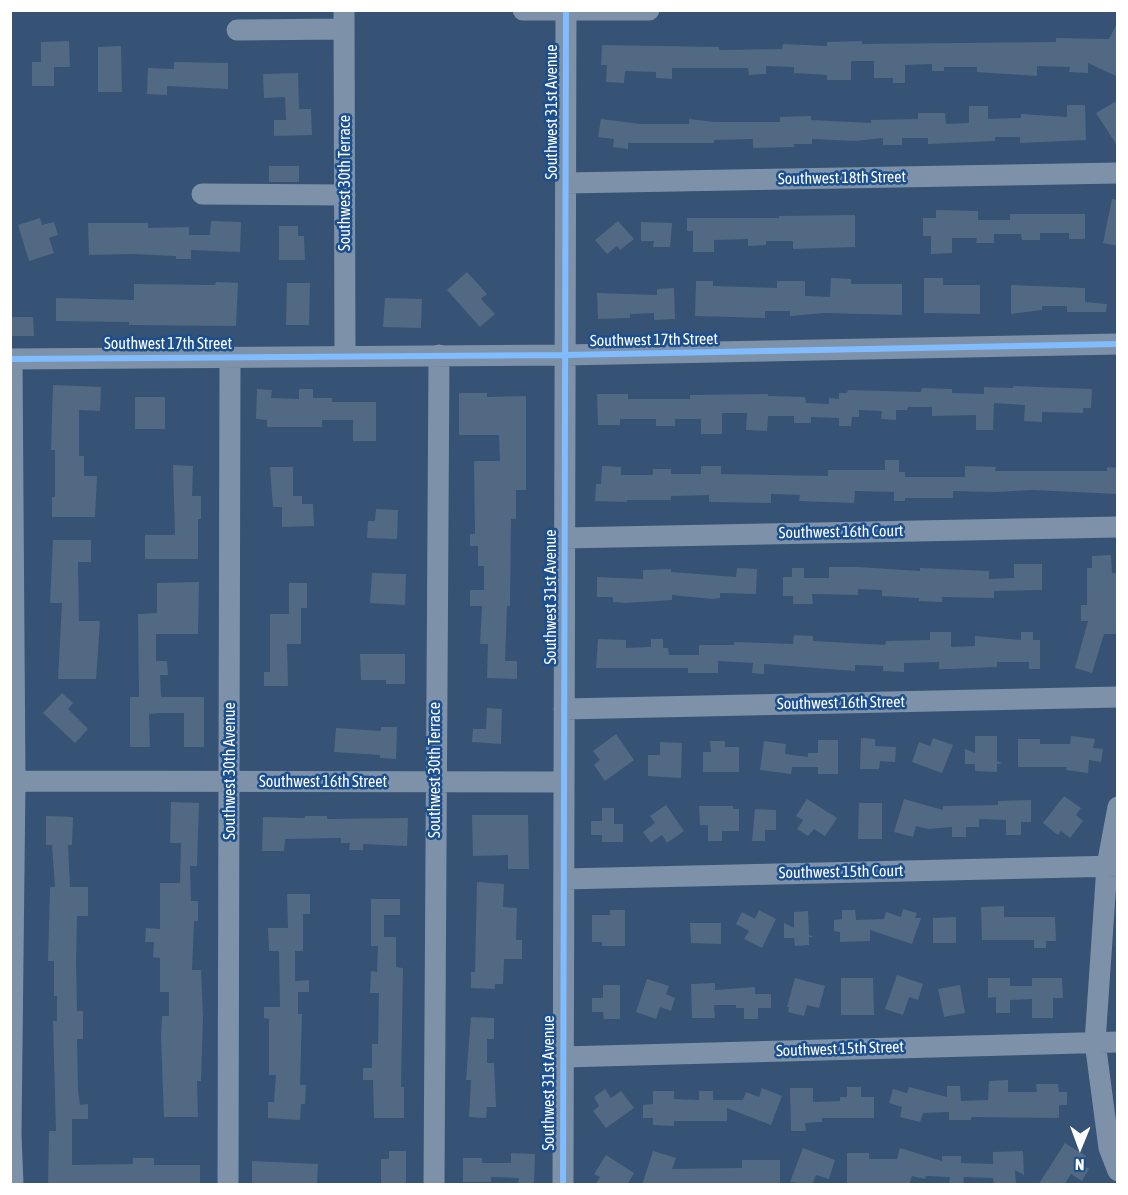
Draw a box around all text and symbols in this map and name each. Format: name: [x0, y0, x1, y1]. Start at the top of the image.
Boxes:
street label: Southwest 31st Avenue: [542, 44, 562, 180]
street label: Southwest 30th Terrace: [335, 115, 355, 251]
street label: Southwest 18th Street: [778, 167, 906, 189]
street label: Southwest 17th Street: [590, 329, 718, 351]
street label: Southwest 17th Street: [104, 334, 232, 354]
street label: Southwest 16th Court: [779, 521, 903, 543]
street label: Southwest 31st Avenue: [541, 529, 561, 665]
street label: Southwest 16th Street: [777, 692, 905, 714]
street label: Southwest 30th Avenue: [220, 702, 240, 840]
street label: Southwest 30th Terrace: [425, 702, 445, 838]
street label: Southwest 16th Street: [259, 772, 387, 792]
street label: Southwest 15th Court: [779, 861, 903, 883]
street label: Southwest 31st Avenue: [539, 1015, 559, 1151]
street label: Southwest 15th Street: [776, 1037, 904, 1061]
north arrow: [1050, 1117, 1110, 1177]
text: N: [1075, 1156, 1085, 1174]

